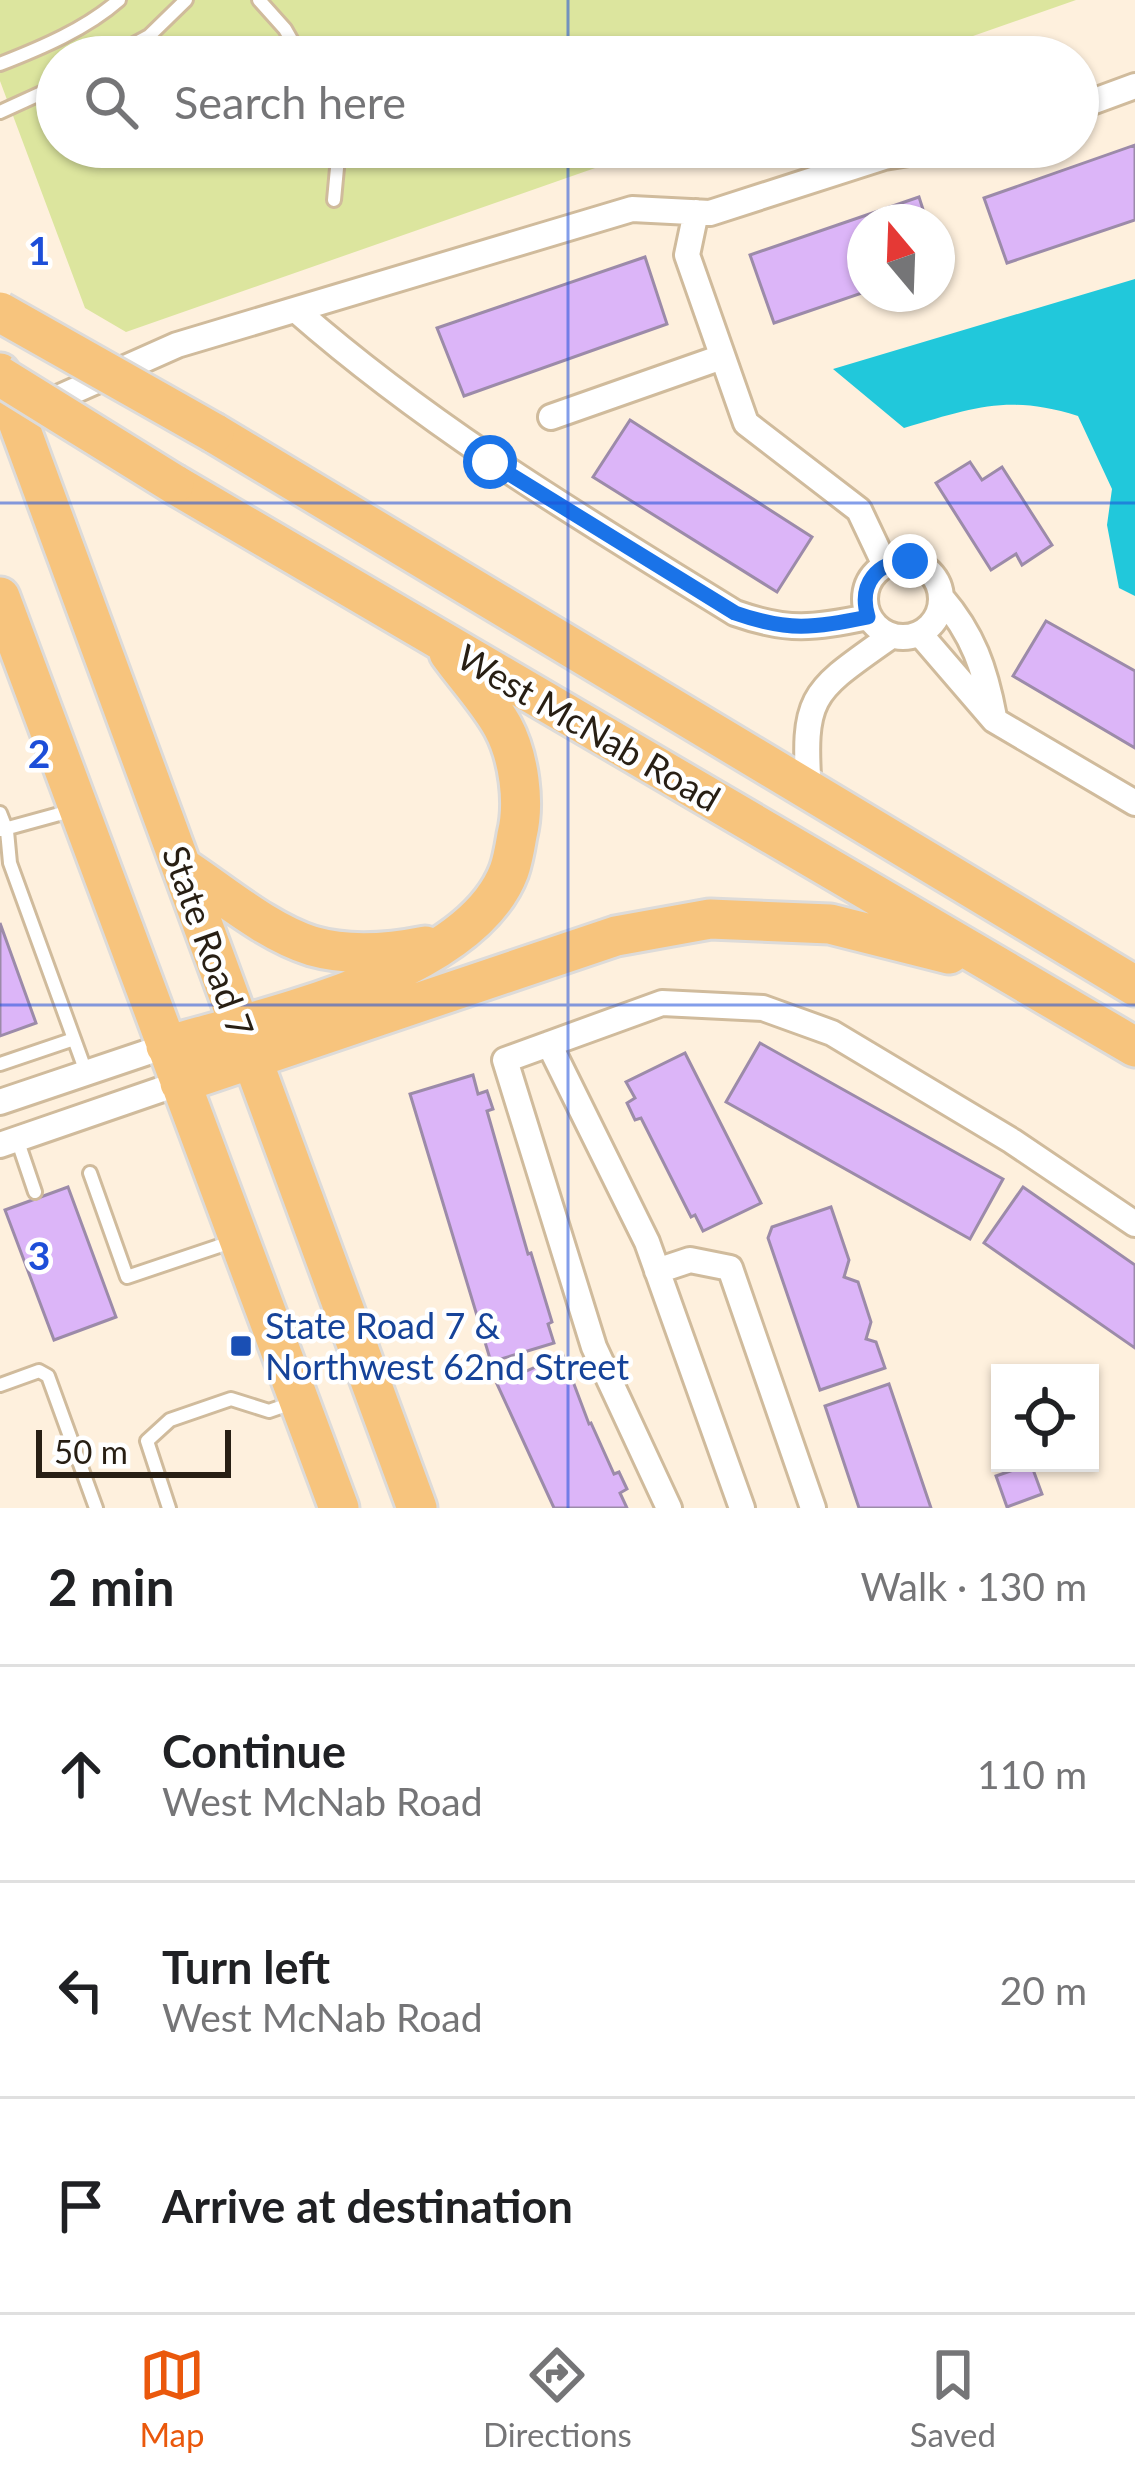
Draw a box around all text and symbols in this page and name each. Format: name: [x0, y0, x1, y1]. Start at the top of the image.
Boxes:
search box: [36, 36, 1099, 168]
icon: search: [78, 69, 144, 135]
text: Search here: [174, 75, 406, 129]
north arrow: [847, 204, 955, 312]
text: 1: [28, 227, 50, 273]
route start: [463, 435, 517, 489]
route end: [883, 534, 937, 588]
street label: West McNab Road: [450, 634, 728, 820]
text: 2: [28, 730, 50, 776]
street label: State Road 7: [154, 839, 264, 1043]
text: 3: [28, 1232, 50, 1278]
place label: State Road 7 & Northwest 62nd Street: [265, 1303, 629, 1388]
marker: State Road 7 & Northwest 62nd Street: [228, 1333, 254, 1359]
map controls: [991, 1364, 1099, 1472]
button: locate: [991, 1364, 1099, 1472]
scale bar: [36, 1424, 231, 1477]
text: 50 m: [54, 1431, 128, 1471]
text: 2 min: [48, 1556, 174, 1617]
text: Walk · 130 m: [860, 1563, 1087, 1609]
text: Continue: [162, 1724, 346, 1778]
icon: ahead: [48, 1741, 114, 1807]
text: 110 m: [977, 1751, 1087, 1797]
text: West McNab Road: [162, 1778, 483, 1824]
text: Turn left: [162, 1940, 330, 1994]
icon: left: [48, 1957, 114, 2023]
text: 20 m: [1000, 1967, 1087, 2013]
text: West McNab Road: [162, 1994, 483, 2040]
icon: arrive: [48, 2173, 114, 2239]
text: Arrive at destination: [162, 2179, 573, 2233]
tab: Map: [139, 2342, 205, 2454]
tab: Directions: [483, 2342, 632, 2454]
tab: Saved: [910, 2342, 996, 2454]

